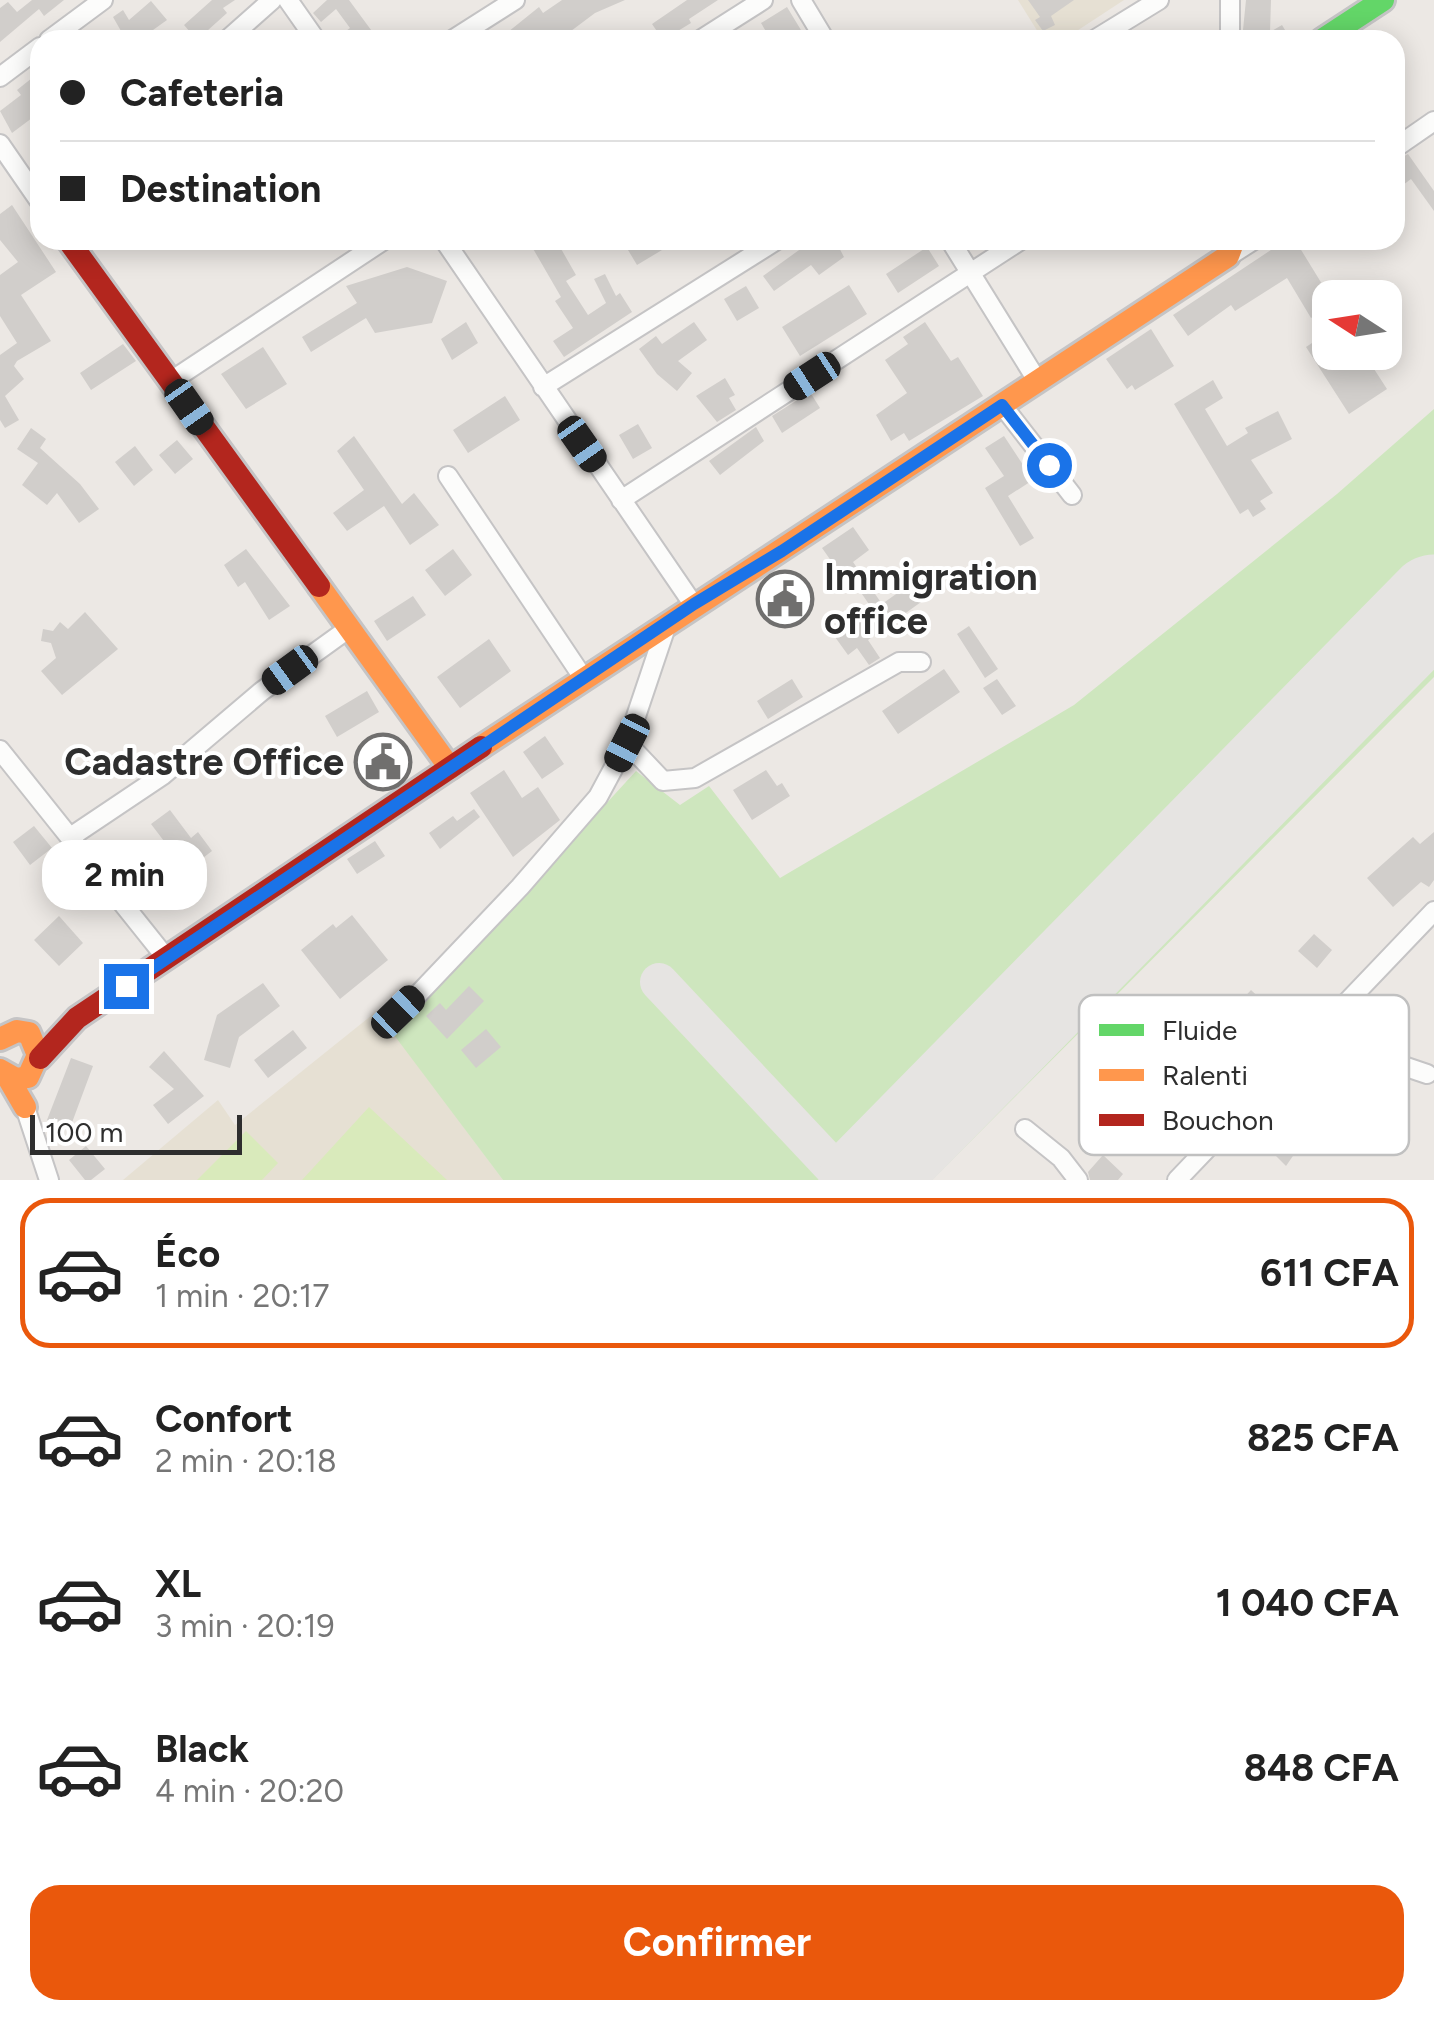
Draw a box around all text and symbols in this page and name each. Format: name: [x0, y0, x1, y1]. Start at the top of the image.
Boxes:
text: Cafeteria: [120, 70, 284, 116]
text: Destination: [120, 166, 321, 212]
north arrow: [1312, 280, 1402, 370]
map controls: [1312, 280, 1402, 370]
car: [779, 347, 845, 405]
car: [160, 374, 218, 440]
car: [553, 411, 611, 477]
route start: [1027, 443, 1072, 488]
place label: Immigration office: [824, 554, 1038, 644]
public building icon: Immigration office: [755, 569, 815, 629]
car: [257, 640, 323, 700]
car: [600, 709, 654, 777]
public building icon: Cadastre Office: [353, 732, 413, 792]
place label: Cadastre Office: [64, 739, 344, 785]
callout: 2 min: [44, 841, 208, 911]
text: 2 min: [84, 856, 165, 894]
route end: [104, 964, 149, 1009]
car: [366, 980, 430, 1044]
legend: [1079, 995, 1409, 1155]
text: Fluide: [1162, 1013, 1237, 1047]
text: Ralenti: [1162, 1058, 1248, 1092]
text: Bouchon: [1162, 1103, 1274, 1137]
scale bar: [30, 1110, 242, 1154]
text: 100 m: [45, 1115, 123, 1149]
icon: car: [35, 1228, 125, 1318]
text: Éco: [155, 1231, 220, 1277]
text: 611 CFA: [1260, 1250, 1399, 1296]
text: 1 min · 20:17: [155, 1277, 329, 1315]
icon: car: [35, 1393, 125, 1483]
text: Confort: [155, 1396, 292, 1442]
text: 825 CFA: [1247, 1415, 1399, 1461]
text: 2 min · 20:18: [155, 1442, 337, 1480]
icon: car: [35, 1558, 125, 1648]
text: XL: [155, 1561, 201, 1607]
text: 1 040 CFA: [1216, 1580, 1399, 1626]
text: 3 min · 20:19: [155, 1607, 335, 1645]
icon: car: [35, 1723, 125, 1813]
text: Black: [155, 1726, 249, 1772]
text: 848 CFA: [1244, 1745, 1399, 1791]
text: 4 min · 20:20: [155, 1772, 344, 1810]
button: Confirmer: [30, 1885, 1404, 2000]

